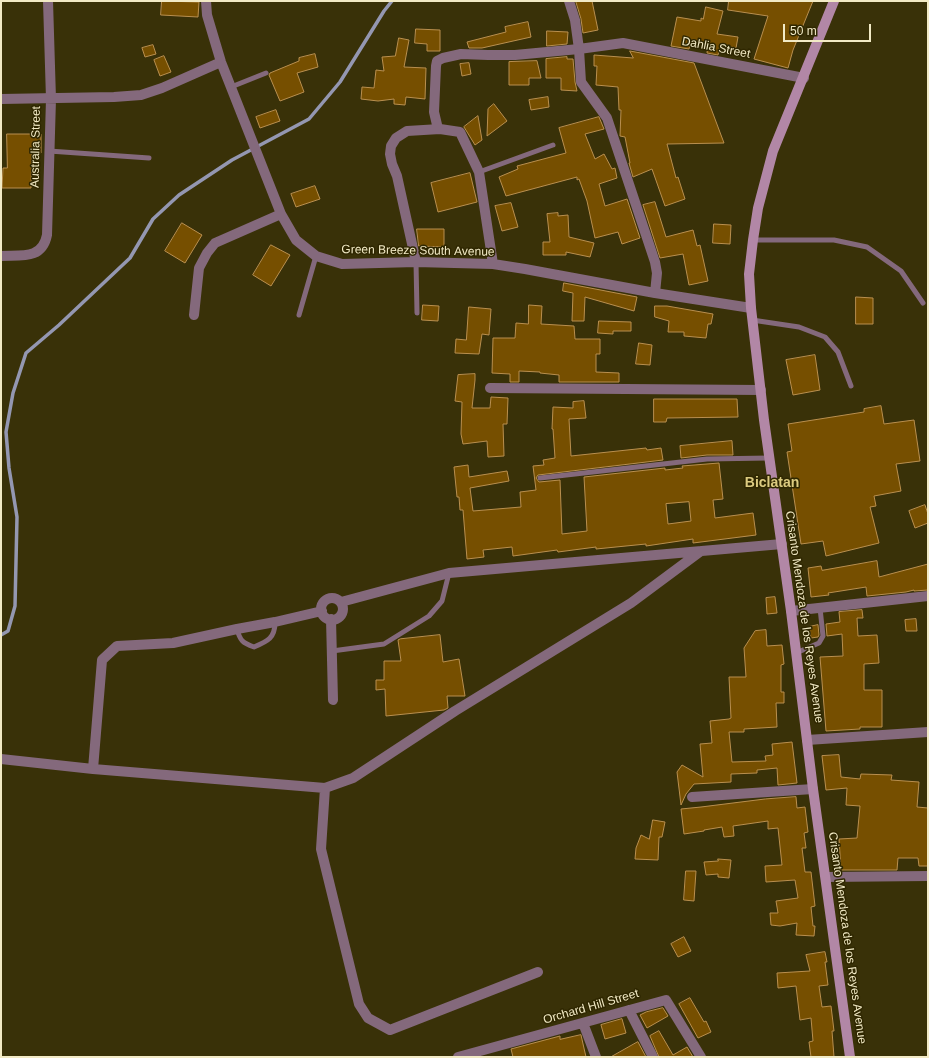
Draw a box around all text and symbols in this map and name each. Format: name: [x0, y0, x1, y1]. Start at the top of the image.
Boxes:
scale bar: [785, 16, 873, 42]
text: 50 m: [790, 24, 817, 38]
street label: Dahlia Street: [681, 34, 751, 62]
street label: Australia Street: [28, 106, 44, 188]
street label: Green Breeze South Avenue: [341, 242, 495, 260]
district label: Biclatan: [745, 475, 799, 491]
street label: Crisanto Mendoza de los Reyes Avenue: [782, 510, 826, 724]
street label: Crisanto Mendoza de los Reyes Avenue: [825, 831, 869, 1045]
street label: Orchard Hill Street: [542, 986, 640, 1028]

